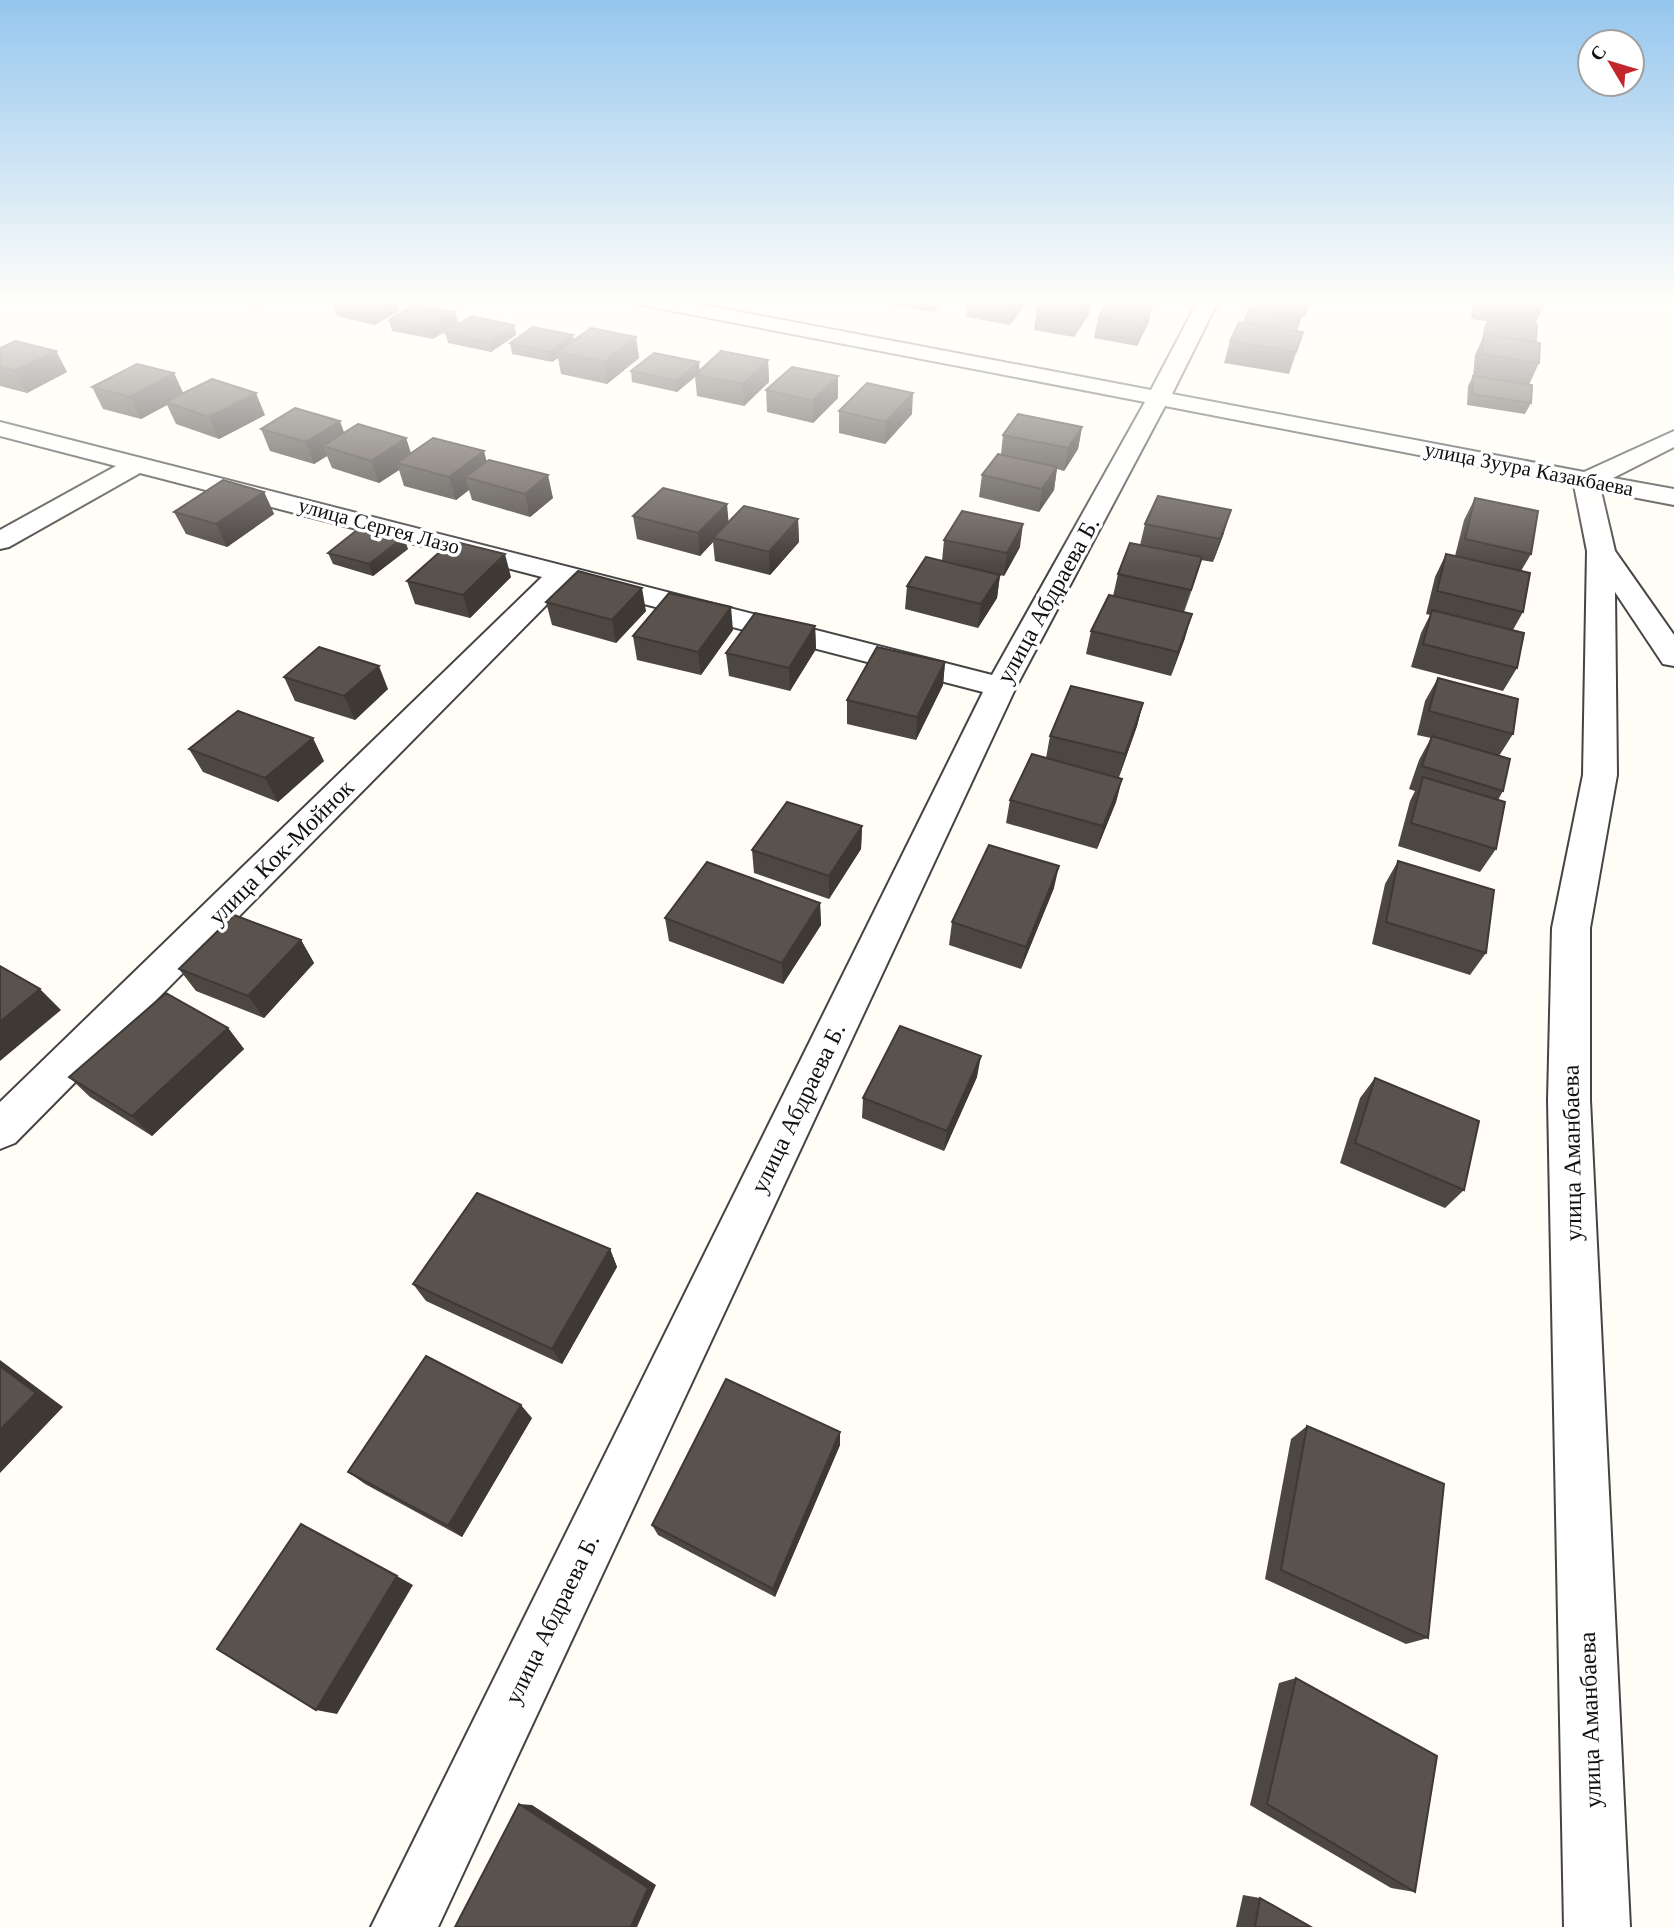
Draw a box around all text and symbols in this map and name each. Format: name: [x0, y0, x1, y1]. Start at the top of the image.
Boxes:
north arrow: [1576, 28, 1646, 98]
text: С: [1585, 41, 1610, 65]
street label: улица Зуура Казакбаева: [1422, 437, 1636, 501]
street label: улица Сергея Лазо: [296, 493, 462, 559]
street label: улица Абдраева Б.: [992, 512, 1104, 688]
street label: улица Кок-Мойнок: [203, 774, 359, 930]
street label: улица Абдраева Б.: [746, 1019, 850, 1197]
street label: улица Аманбаева: [1557, 1064, 1587, 1241]
street label: улица Абдраева Б.: [500, 1530, 604, 1708]
street label: улица Аманбаева: [1574, 1631, 1606, 1809]

